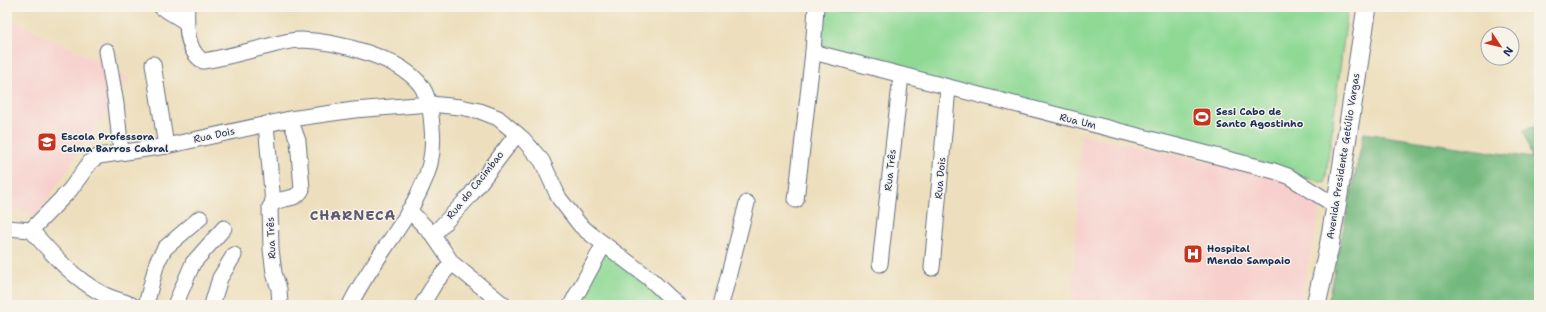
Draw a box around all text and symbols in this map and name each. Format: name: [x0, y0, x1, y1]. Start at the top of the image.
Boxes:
north arrow: [1480, 26, 1520, 66]
text: N: [1499, 44, 1516, 60]
street label: Avenida Presidente Getúlio Vargas: [1323, 72, 1363, 240]
place label: Sesi Cabo de Santo Agostinho: [1216, 105, 1304, 130]
sports icon: Sesi Cabo de Santo Agostinho: [1191, 106, 1213, 128]
street label: Rua Um: [1058, 110, 1098, 132]
street label: Rua Dois: [192, 124, 236, 146]
place label: Escola Professora Celma Barros Cabral: [61, 130, 169, 155]
school or university icon: Escola Professora Celma Barros Cabral: [36, 131, 58, 153]
street label: Rua do Cacimbao: [444, 148, 506, 222]
street label: Rua Três: [881, 148, 899, 192]
street label: Rua Dois: [932, 156, 948, 200]
district label: CHARNECA: [310, 206, 396, 224]
street label: Rua Três: [263, 217, 279, 259]
place label: Hospital Mendo Sampaio: [1207, 242, 1291, 267]
hospital icon: Hospital Mendo Sampaio: [1182, 243, 1204, 265]

